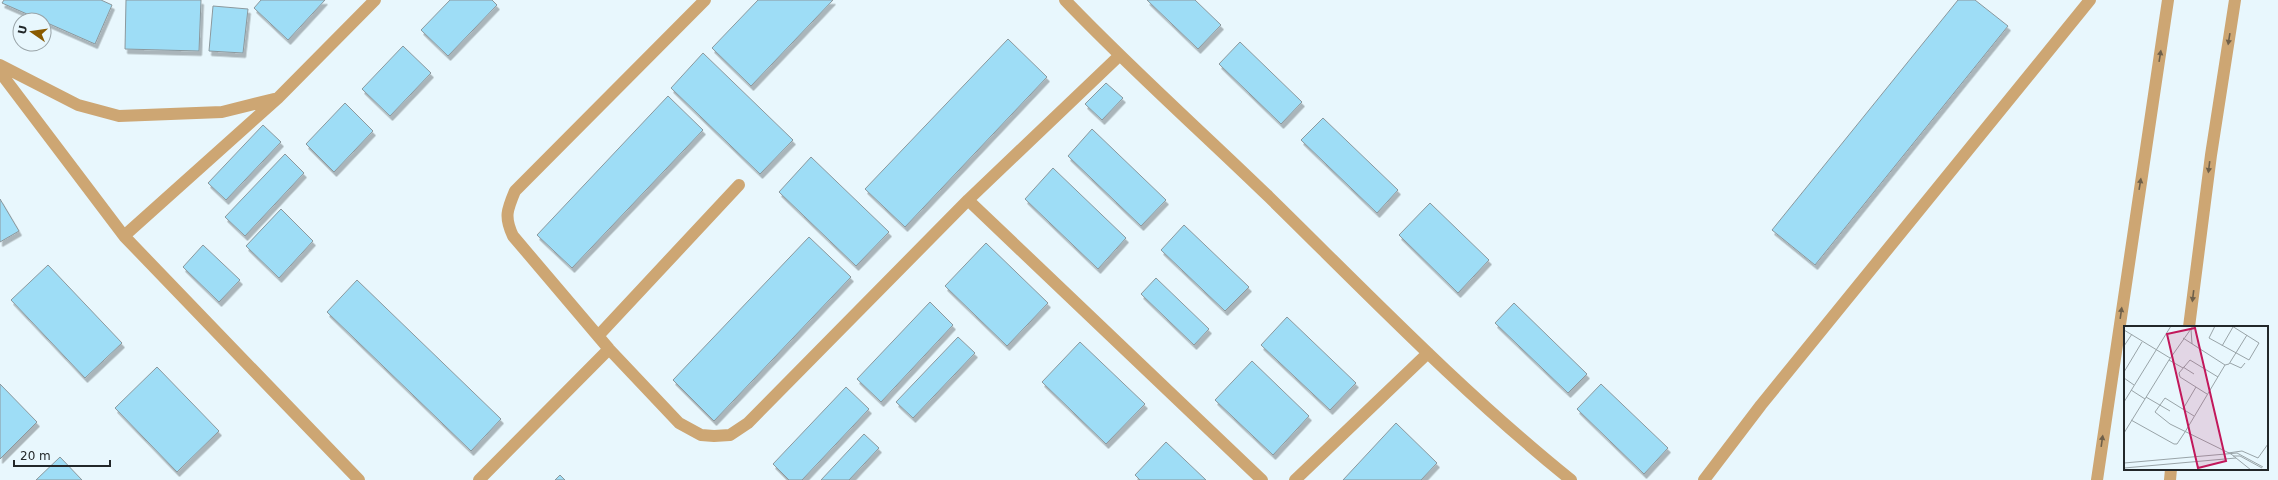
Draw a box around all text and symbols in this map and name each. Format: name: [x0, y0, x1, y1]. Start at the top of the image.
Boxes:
north arrow: [12, 12, 52, 52]
text: U: [15, 24, 30, 36]
one-way arrow: [2226, 32, 2232, 45]
one-way arrow: [2157, 50, 2163, 62]
one-way arrow: [2206, 161, 2213, 173]
one-way arrow: [2137, 178, 2143, 190]
one-way arrow: [2190, 290, 2196, 302]
one-way arrow: [2118, 307, 2124, 319]
inset map: [2124, 326, 2268, 470]
one-way arrow: [2099, 435, 2105, 447]
scale bar: [14, 442, 110, 468]
text: 20 m: [20, 449, 51, 463]

